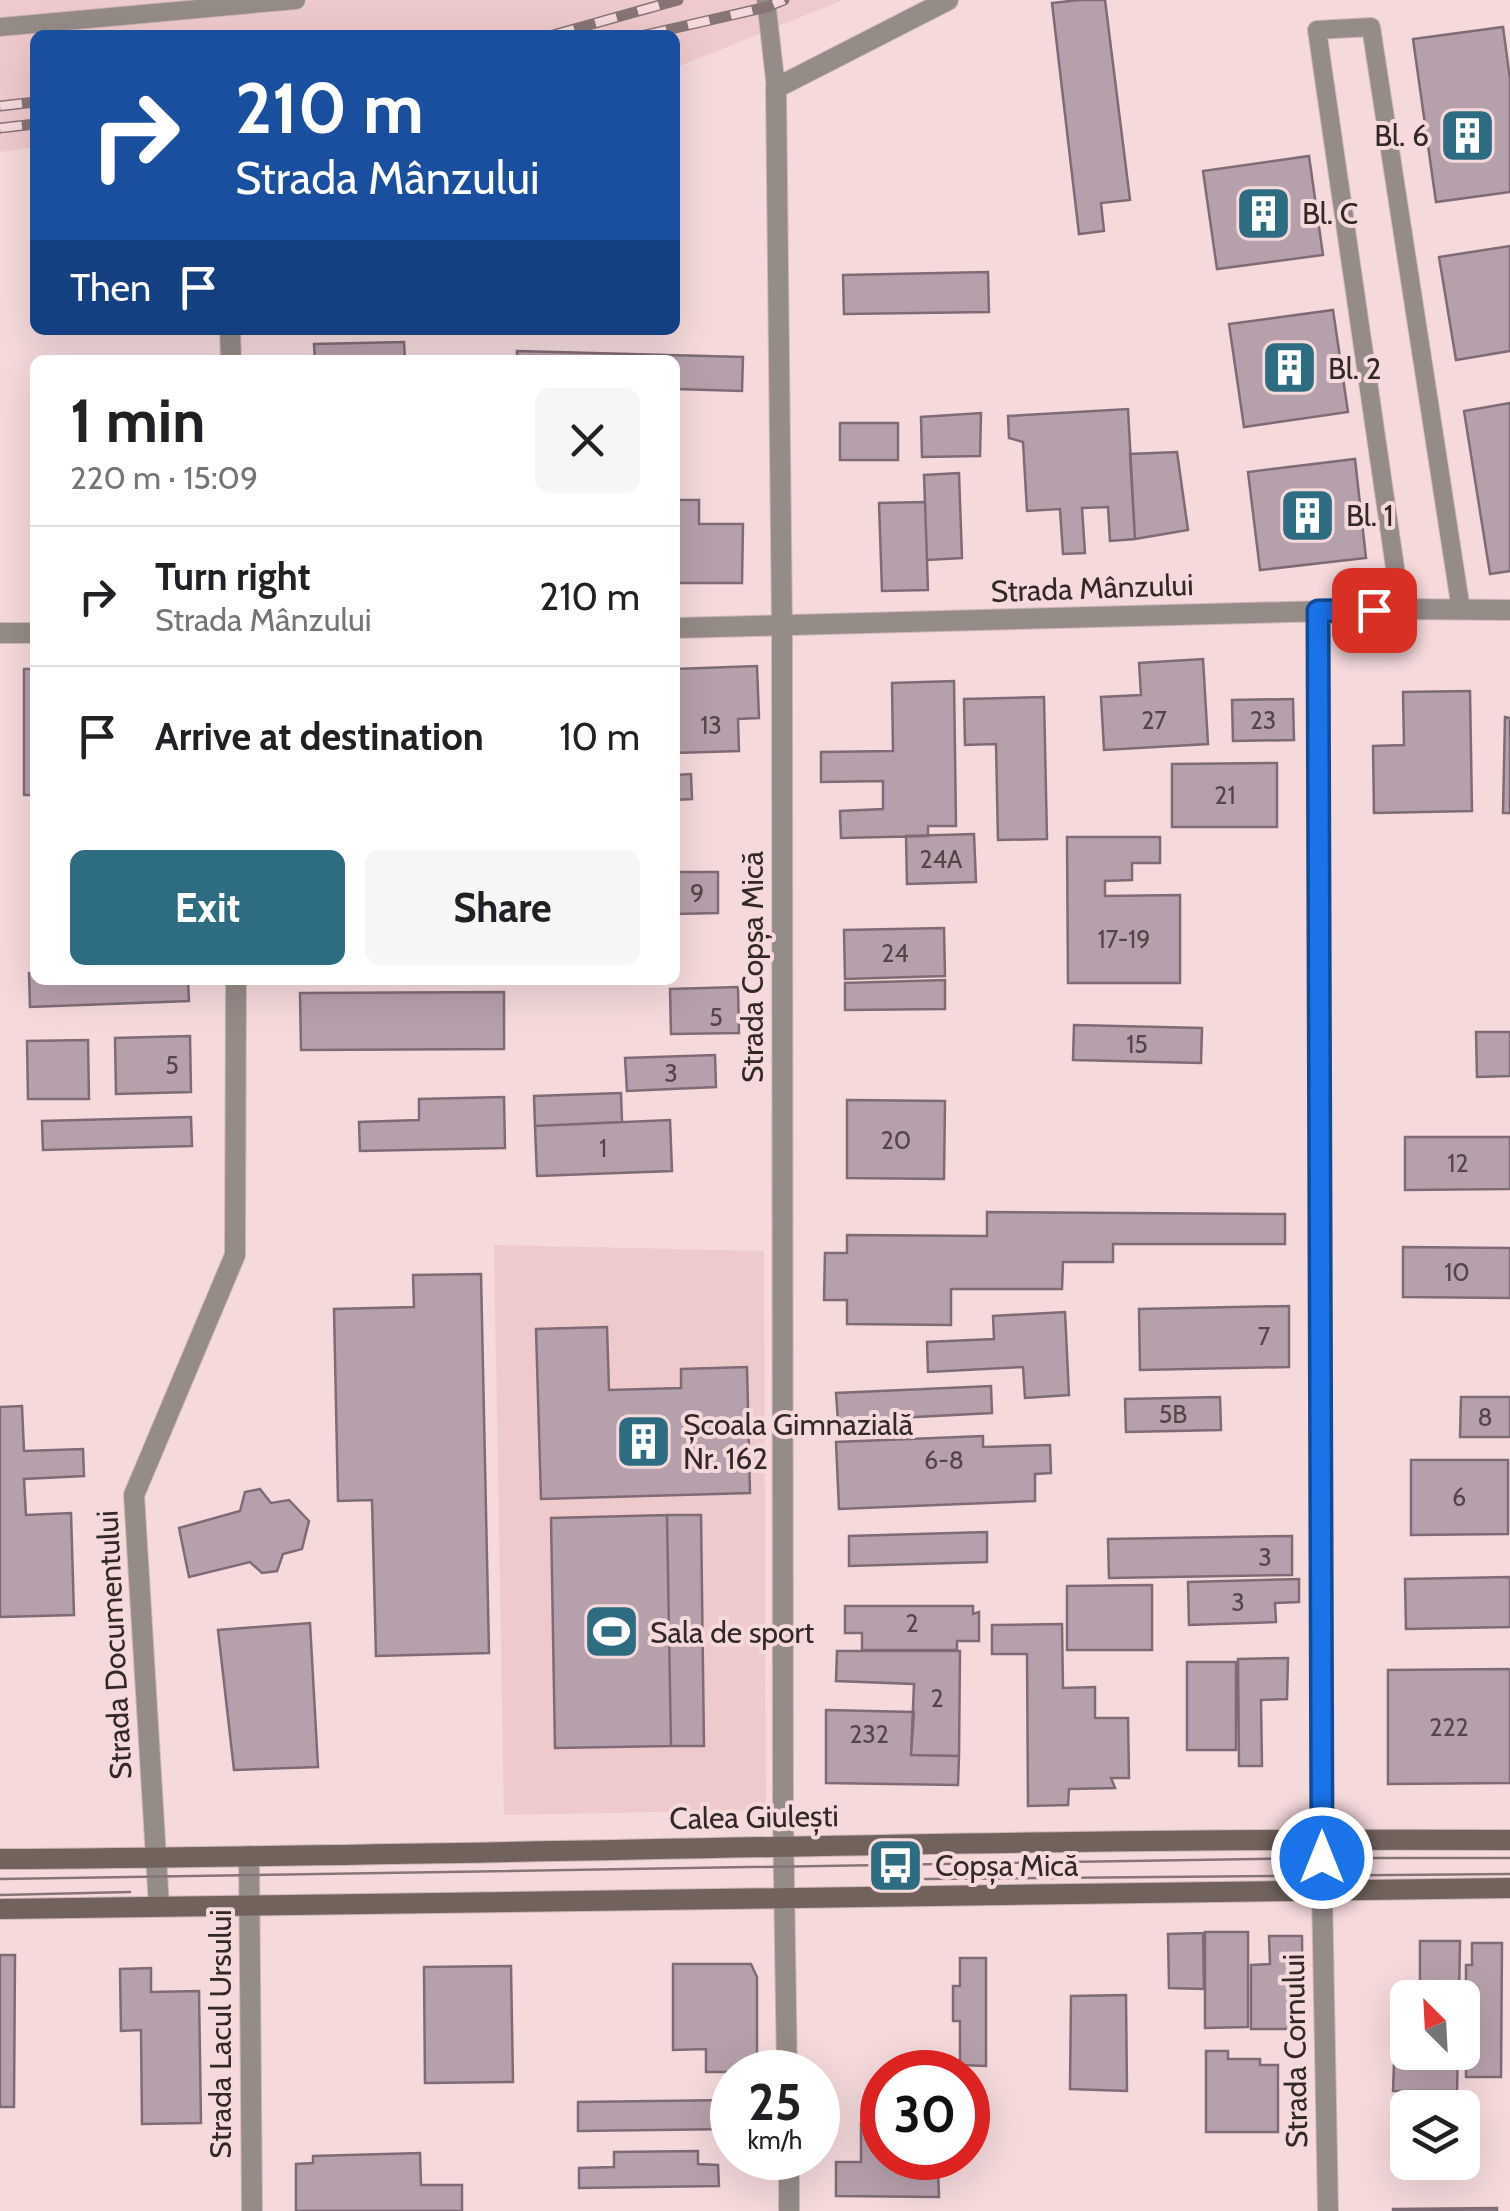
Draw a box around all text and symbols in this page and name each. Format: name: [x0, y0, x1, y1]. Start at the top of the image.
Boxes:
text: 210 m: [235, 65, 424, 151]
icon: right: [70, 70, 200, 200]
building icon: Bl. 6: [1438, 105, 1498, 165]
place label: Bl. 6: [1374, 117, 1429, 154]
text: Strada Mânzului: [235, 151, 540, 205]
building icon: Bl. C: [1233, 183, 1293, 243]
place label: Bl. C: [1302, 195, 1358, 232]
icon: arrive: [171, 260, 226, 315]
text: Then: [70, 264, 151, 311]
building icon: Bl. 2: [1259, 338, 1319, 398]
place label: Bl. 2: [1328, 350, 1382, 387]
text: 1 min: [70, 384, 205, 457]
button: close: [535, 388, 640, 493]
text: 220 m · 15:09: [70, 458, 258, 497]
building icon: Bl. 1: [1277, 485, 1337, 545]
place label: Bl. 1: [1346, 497, 1394, 534]
text: Turn right: [155, 553, 311, 600]
street label: Strada Mânzului: [990, 566, 1194, 610]
pin: [1332, 568, 1417, 653]
icon: right: [70, 569, 125, 624]
text: 210 m: [539, 573, 640, 620]
icon: arrive: [1347, 583, 1402, 638]
text: Strada Mânzului: [155, 600, 372, 639]
house number: 27: [1141, 705, 1167, 735]
house number: 23: [1250, 705, 1276, 735]
icon: arrive: [70, 709, 125, 764]
house number: 13: [700, 710, 722, 740]
text: Arrive at destination: [155, 713, 484, 760]
text: 10 m: [559, 713, 640, 760]
house number: 21: [1214, 780, 1236, 810]
house number: 24A: [920, 844, 963, 874]
button: Exit: [70, 850, 345, 965]
button: Share: [365, 850, 640, 965]
street label: Strada Copșa Mică: [734, 850, 772, 1083]
house number: 9: [690, 878, 704, 908]
house number: 17-19: [1098, 924, 1150, 954]
house number: 24: [881, 938, 909, 968]
house number: 5: [709, 1002, 723, 1032]
house number: 15: [1126, 1029, 1148, 1059]
house number: 5: [165, 1050, 179, 1080]
house number: 3: [664, 1058, 678, 1088]
house number: 20: [881, 1125, 911, 1155]
house number: 1: [599, 1133, 607, 1163]
house number: 12: [1447, 1148, 1469, 1178]
house number: 10: [1444, 1257, 1470, 1287]
house number: 7: [1258, 1321, 1271, 1351]
house number: 5B: [1159, 1399, 1187, 1429]
house number: 8: [1477, 1402, 1493, 1432]
place label: Școala Gimnazială Nr. 162: [683, 1406, 914, 1477]
building icon: Școala Gimnazială Nr. 162: [614, 1411, 674, 1471]
house number: 6-8: [924, 1445, 964, 1475]
house number: 6: [1452, 1482, 1466, 1512]
street label: Strada Documentului: [88, 1510, 140, 1780]
house number: 3: [1258, 1542, 1272, 1572]
house number: 3: [1231, 1587, 1245, 1617]
sports icon: Sala de sport: [581, 1602, 641, 1662]
house number: 2: [905, 1608, 919, 1638]
place label: Sala de sport: [650, 1614, 814, 1651]
house number: 2: [930, 1683, 944, 1713]
house number: 222: [1429, 1712, 1469, 1742]
house number: 232: [849, 1719, 889, 1749]
street label: Calea Giulești: [669, 1797, 839, 1838]
position arrow: [1270, 1806, 1374, 1910]
bus stop icon: Copșa Mică: [866, 1835, 926, 1895]
place label: Copșa Mică: [935, 1847, 1079, 1885]
street label: Strada Lacul Ursului: [202, 1909, 239, 2159]
street label: Strada Cornului: [1275, 1954, 1315, 2148]
north arrow: [1390, 1980, 1480, 2070]
map controls: [1390, 1980, 1480, 2180]
speed limit sign: 30: [860, 2050, 990, 2180]
text: 25: [748, 2072, 802, 2133]
button: layers: [1390, 2090, 1480, 2180]
text: km/h: [748, 2125, 802, 2155]

